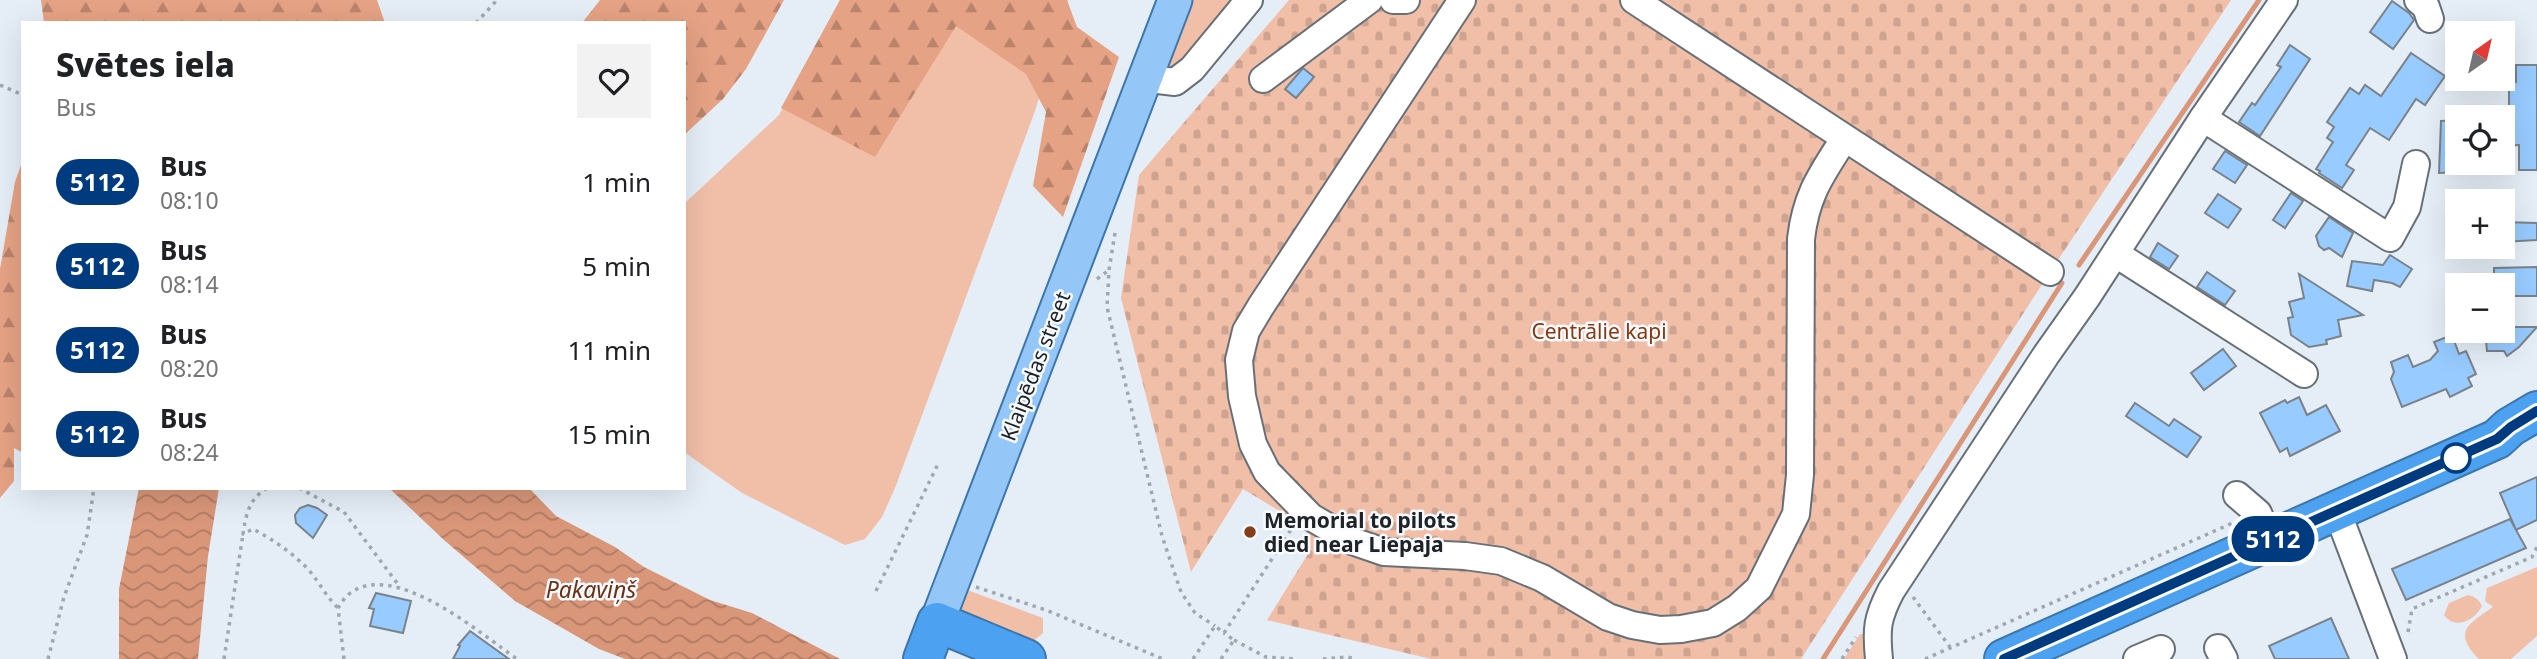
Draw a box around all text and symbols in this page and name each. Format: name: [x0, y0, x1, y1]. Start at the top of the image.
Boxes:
north arrow: [2445, 21, 2515, 91]
map controls: [2445, 21, 2515, 343]
text: Svētes iela: [56, 42, 235, 87]
button: heart: [577, 44, 651, 118]
text: Bus: [56, 91, 96, 123]
button: locate: [2445, 105, 2515, 175]
text: Bus: [160, 148, 207, 184]
text: 1 min: [582, 164, 651, 200]
text: 5112: [70, 165, 125, 198]
text: 08:10: [160, 184, 219, 216]
button: +: [2445, 189, 2515, 259]
text: Bus: [160, 232, 207, 268]
text: 5 min: [582, 248, 651, 284]
text: 5112: [70, 249, 125, 282]
text: 08:14: [160, 268, 219, 300]
button: −: [2445, 273, 2515, 343]
street label: Klaipēdas street: [994, 287, 1076, 445]
text: Bus: [160, 316, 207, 352]
park label: Centrālie kapi: [1531, 317, 1667, 345]
text: 11 min: [567, 332, 651, 368]
text: 5112: [70, 333, 125, 366]
text: 08:20: [160, 352, 219, 384]
text: Bus: [160, 400, 207, 436]
text: 15 min: [567, 416, 651, 452]
text: 5112: [70, 417, 125, 450]
text: 08:24: [160, 436, 219, 468]
unlabelled marker: [2441, 443, 2471, 473]
place label: Memorial to pilots died near Liepaja: [1264, 506, 1456, 558]
line badge: 5112: [2224, 516, 2322, 562]
text: 5112: [2246, 522, 2300, 555]
marker: Memorial to pilots died near Liepaja: [1242, 524, 1258, 540]
water label: Pakaviņš: [546, 573, 637, 605]

